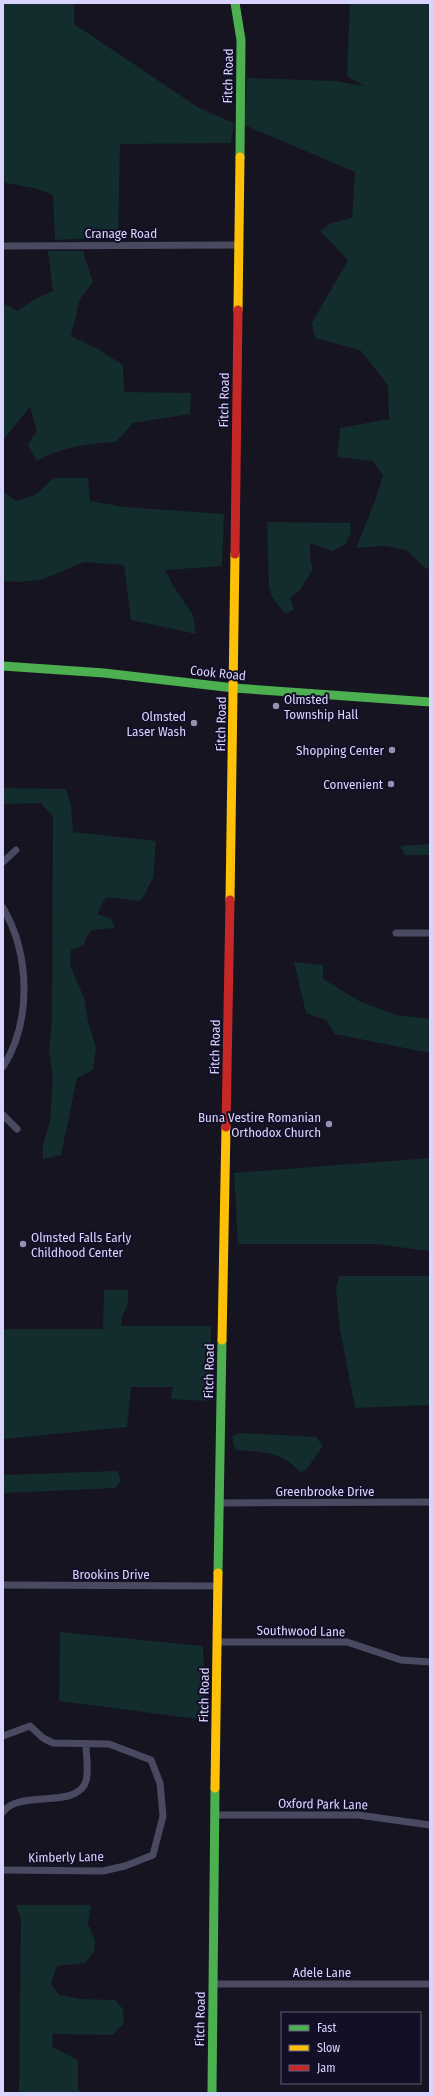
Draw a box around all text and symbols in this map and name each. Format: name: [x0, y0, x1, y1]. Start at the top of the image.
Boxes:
street label: Fitch Road: [220, 48, 236, 104]
street label: Cranage Road: [85, 226, 157, 241]
street label: Fitch Road: [216, 372, 232, 428]
street label: Cook Road: [189, 663, 247, 683]
place label: Olmsted Township Hall: [284, 692, 359, 722]
street label: Fitch Road: [213, 696, 229, 752]
marker: Olmsted Township Hall: [271, 701, 281, 711]
place label: Olmsted Laser Wash: [126, 709, 186, 739]
marker: Olmsted Laser Wash: [189, 718, 199, 728]
place label: Shopping Center: [296, 743, 384, 758]
marker: Shopping Center: [387, 745, 397, 755]
place label: Convenient: [323, 777, 384, 792]
marker: Convenient: [386, 779, 396, 789]
street label: Fitch Road: [207, 1019, 223, 1075]
place label: Buna Vestire Romanian Orthodox Church: [198, 1110, 321, 1140]
marker: Buna Vestire Romanian Orthodox Church: [324, 1119, 334, 1129]
place label: Olmsted Falls Early Childhood Center: [31, 1230, 131, 1260]
marker: Olmsted Falls Early Childhood Center: [18, 1239, 28, 1249]
street label: Fitch Road: [201, 1343, 217, 1399]
street label: Greenbrooke Drive: [275, 1484, 375, 1499]
street label: Brookins Drive: [72, 1567, 150, 1582]
street label: Southwood Lane: [257, 1623, 345, 1639]
street label: Fitch Road: [196, 1667, 212, 1723]
street label: Oxford Park Lane: [278, 1796, 368, 1812]
street label: Kimberly Lane: [28, 1849, 104, 1865]
street label: Adele Lane: [293, 1965, 351, 1980]
street label: Fitch Road: [192, 1991, 208, 2047]
legend: [281, 2012, 421, 2084]
text: Fast: [317, 2021, 336, 2035]
text: Slow: [317, 2041, 340, 2055]
text: Jam: [317, 2061, 335, 2075]

